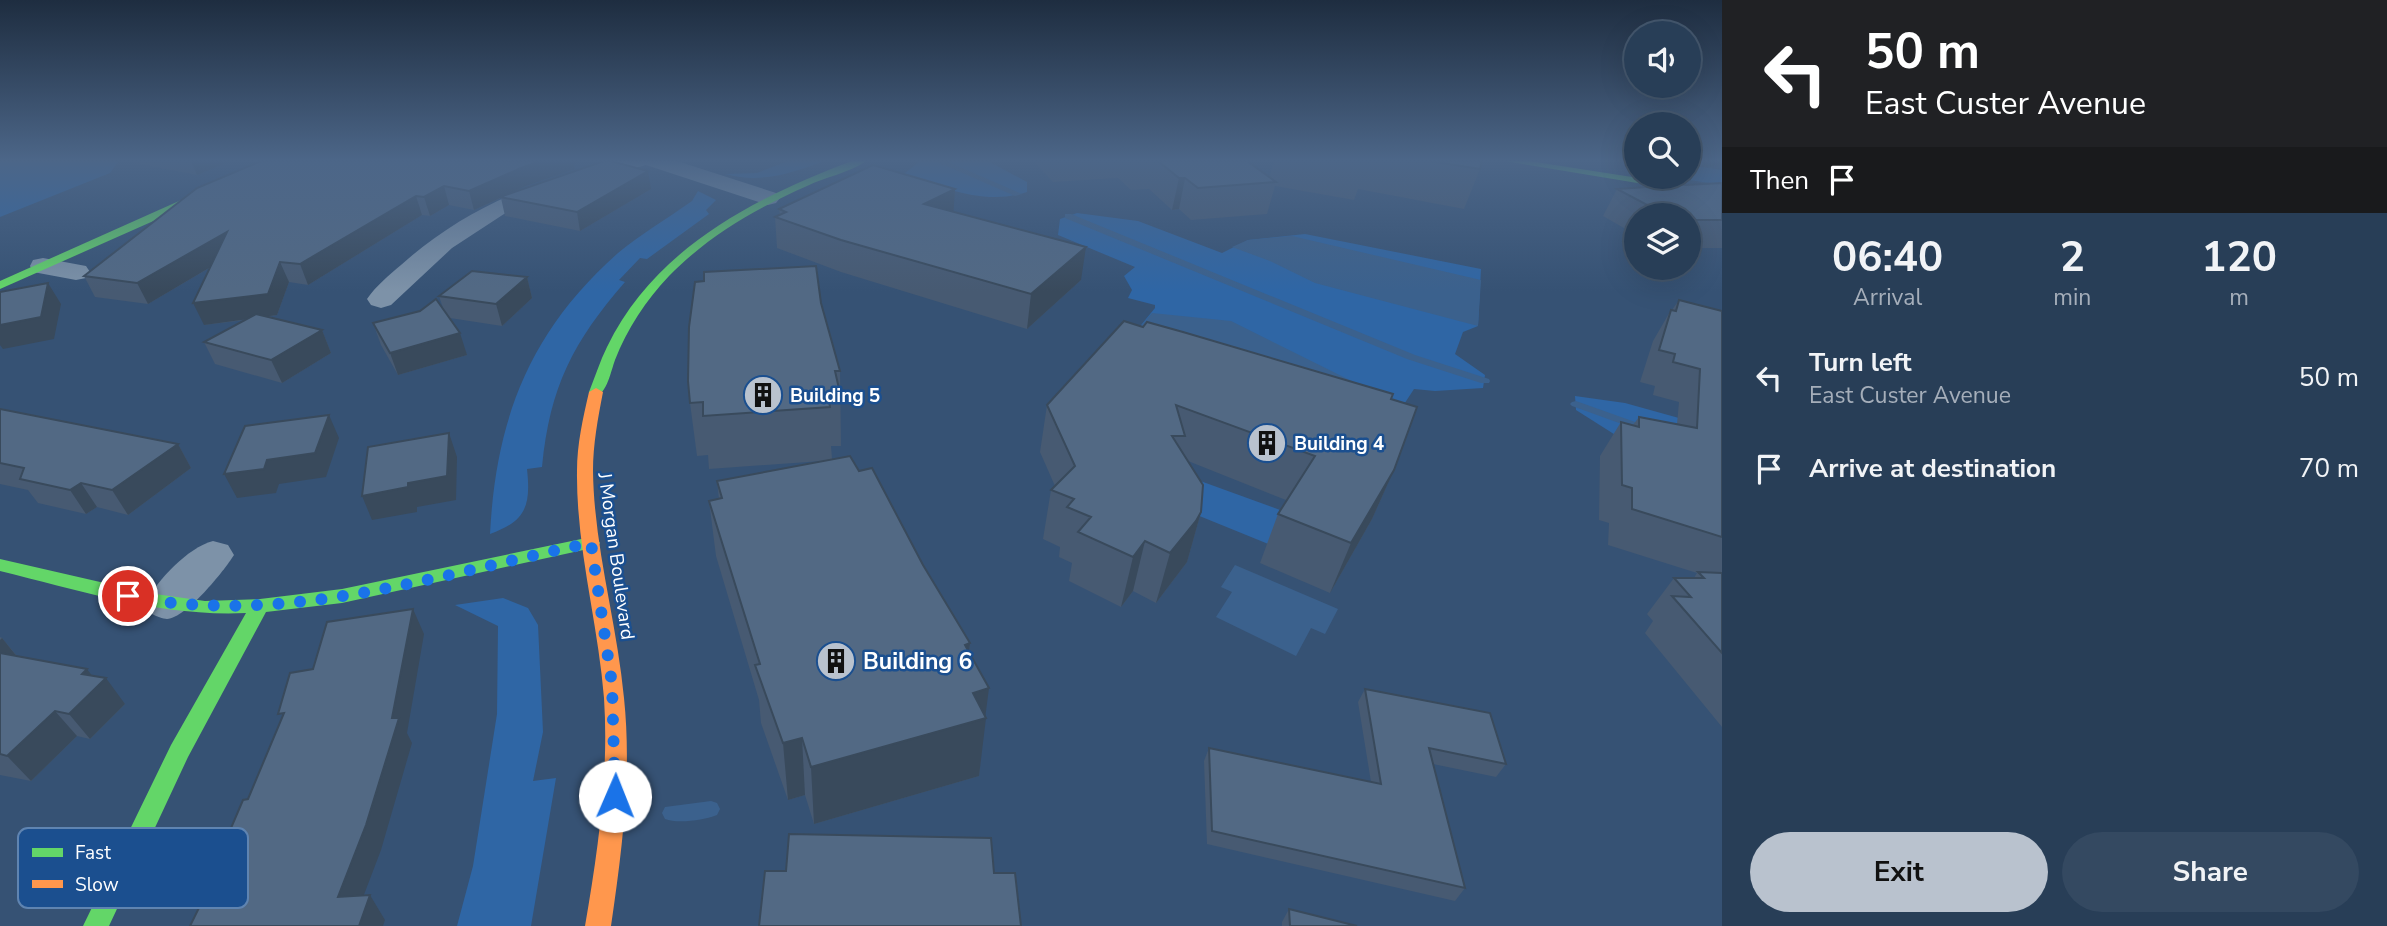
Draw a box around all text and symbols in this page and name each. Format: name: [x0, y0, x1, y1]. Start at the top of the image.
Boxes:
text: 50 m: [1865, 18, 1980, 85]
map controls: [1624, 21, 1701, 280]
button: sound: [1624, 21, 1701, 98]
icon: left: [1750, 28, 1841, 119]
text: East Custer Avenue: [1865, 82, 2146, 125]
button: search: [1624, 112, 1701, 189]
icon: arrive: [1823, 161, 1861, 199]
text: Then: [1750, 163, 1809, 198]
button: layers: [1624, 203, 1701, 280]
text: 06:40: [1832, 229, 1943, 286]
text: 2: [2060, 229, 2085, 286]
text: 120: [2201, 229, 2277, 286]
text: Arrival: [1853, 282, 1922, 313]
text: min: [2053, 282, 2091, 313]
text: m: [2229, 282, 2249, 313]
text: Turn left: [1809, 345, 1912, 380]
icon: left: [1750, 359, 1788, 397]
text: 50 m: [2299, 360, 2359, 395]
building icon: Building 5: [742, 374, 784, 416]
text: East Custer Avenue: [1809, 380, 2011, 411]
place label: Building 5: [790, 383, 880, 409]
building icon: Building 4: [1246, 422, 1288, 464]
place label: Building 4: [1294, 431, 1384, 457]
icon: arrive: [1750, 450, 1788, 488]
text: Arrive at destination: [1809, 451, 2056, 486]
text: 70 m: [2299, 451, 2359, 486]
street label: J Morgan Boulevard: [591, 470, 641, 641]
pin: [98, 566, 158, 626]
icon: arrive: [109, 577, 147, 615]
building icon: Building 6: [815, 640, 857, 682]
place label: Building 6: [863, 646, 972, 677]
position arrow: [578, 759, 652, 833]
legend: [18, 828, 248, 908]
button: Exit: [1750, 832, 2048, 912]
button: Share: [2062, 832, 2359, 912]
text: Fast: [75, 840, 111, 866]
text: Slow: [75, 872, 119, 898]

